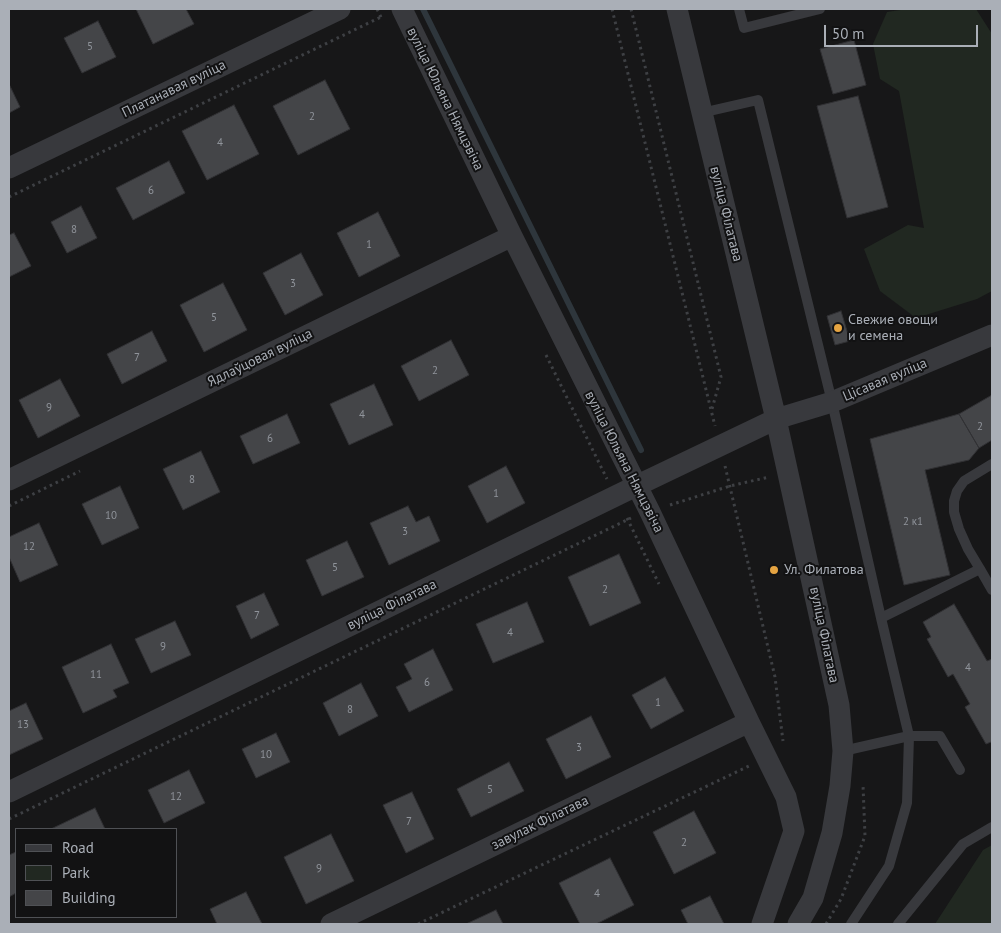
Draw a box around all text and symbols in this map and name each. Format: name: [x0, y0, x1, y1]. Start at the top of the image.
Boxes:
scale bar: [826, 15, 980, 47]
text: 50 m: [832, 24, 865, 43]
street label: вуліца Юльяна Нямцэвіча: [403, 25, 487, 173]
house number: 5: [87, 40, 93, 54]
street label: Платанавая вуліца: [119, 57, 229, 121]
house number: 2: [309, 110, 315, 124]
house number: 4: [217, 136, 223, 150]
street label: вуліца Філатава: [706, 165, 746, 263]
house number: 6: [148, 184, 154, 198]
house number: 8: [71, 223, 77, 237]
house number: 1: [366, 238, 372, 252]
house number: 3: [290, 277, 296, 291]
house number: 5: [211, 311, 217, 325]
place label: Свежие овощи и семена: [848, 312, 938, 344]
marker: Свежие овощи и семена: [832, 322, 844, 334]
street label: Ядлаўцовая вуліца: [205, 325, 315, 391]
house number: 7: [134, 351, 140, 365]
street label: Цісавая вуліца: [840, 355, 930, 405]
house number: 2: [432, 364, 438, 378]
street label: вуліца Юльяна Нямцэвіча: [581, 388, 667, 536]
house number: 9: [46, 401, 52, 415]
house number: 4: [359, 408, 365, 422]
house number: 2: [977, 420, 983, 434]
house number: 6: [267, 432, 273, 446]
house number: 8: [189, 473, 195, 487]
house number: 1: [493, 487, 499, 501]
house number: 10: [105, 509, 117, 523]
house number: 2 к1: [903, 515, 923, 529]
house number: 3: [402, 525, 408, 539]
house number: 12: [23, 540, 35, 554]
house number: 5: [332, 561, 338, 575]
place label: Ул. Филатова: [784, 562, 864, 578]
marker: Ул. Филатова: [768, 564, 780, 576]
street label: вуліца Філатава: [344, 576, 440, 634]
house number: 2: [602, 583, 608, 597]
street label: вуліца Філатава: [806, 586, 842, 684]
house number: 7: [254, 609, 260, 623]
house number: 4: [507, 626, 513, 640]
house number: 9: [160, 640, 166, 654]
house number: 4: [965, 661, 971, 675]
house number: 11: [90, 668, 102, 682]
house number: 6: [424, 676, 430, 690]
house number: 1: [655, 696, 661, 710]
house number: 8: [347, 703, 353, 717]
house number: 13: [17, 718, 29, 732]
house number: 3: [576, 741, 582, 755]
house number: 10: [260, 748, 272, 762]
house number: 5: [487, 783, 493, 797]
house number: 12: [170, 790, 182, 804]
street label: завулак Філатава: [489, 792, 591, 854]
house number: 7: [406, 815, 412, 829]
legend: [15, 828, 178, 918]
house number: 2: [681, 836, 687, 850]
text: Road: [62, 838, 94, 857]
house number: 9: [316, 862, 322, 876]
text: Park: [62, 863, 90, 882]
house number: 4: [594, 887, 600, 901]
text: Building: [62, 888, 116, 907]

